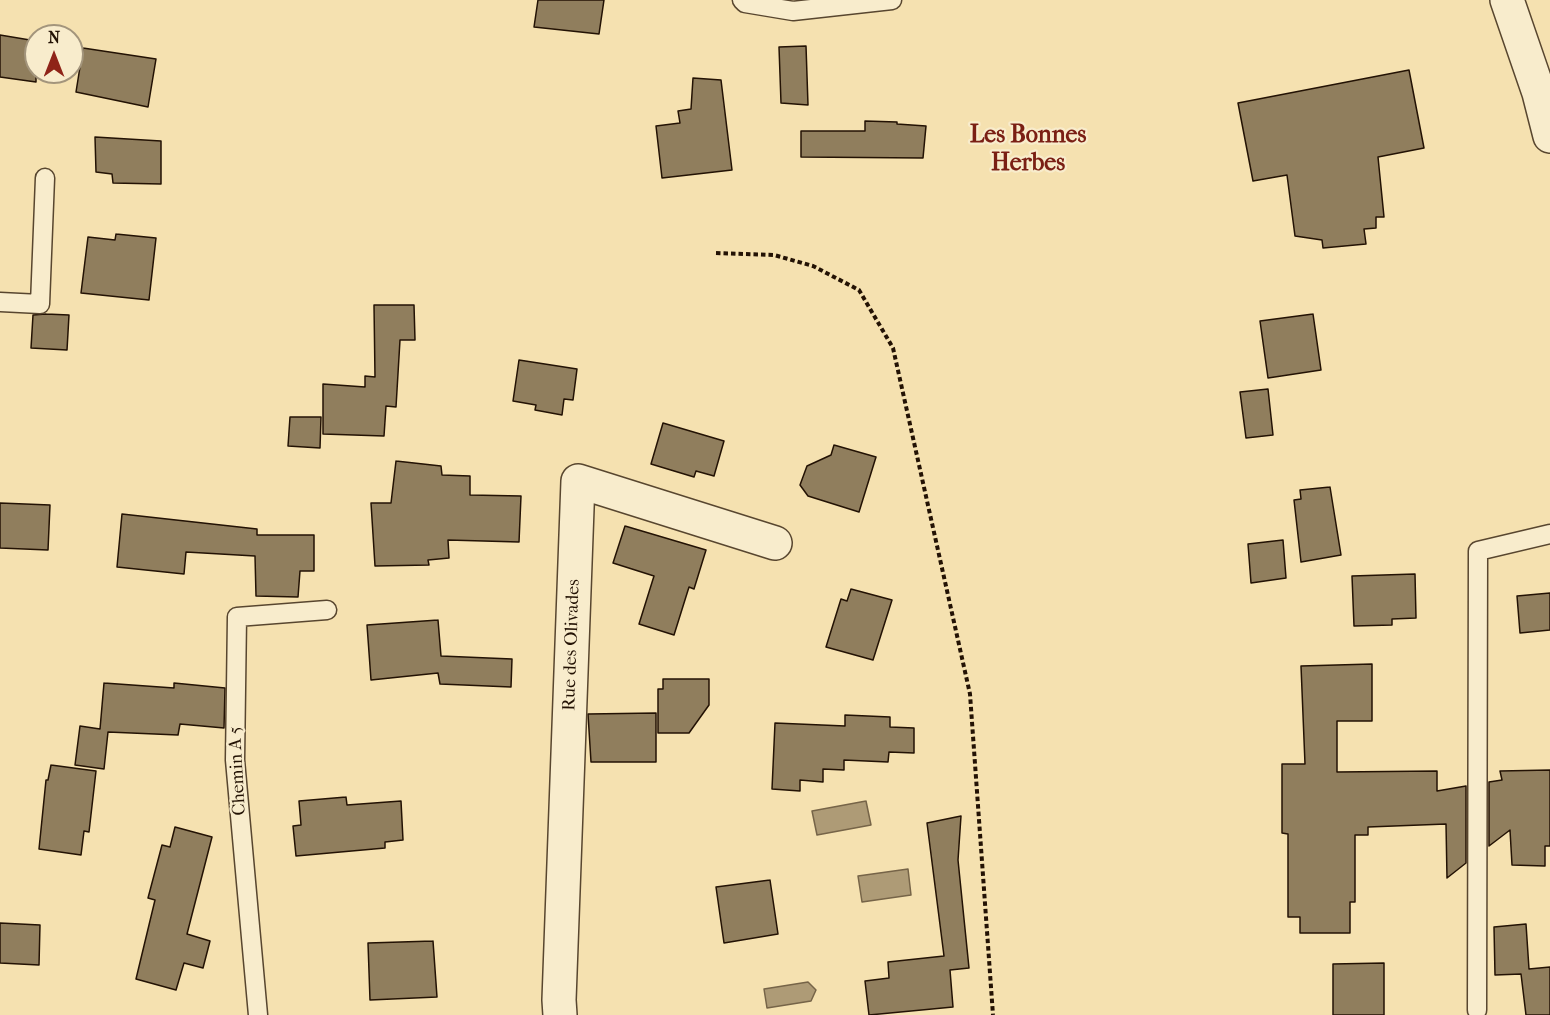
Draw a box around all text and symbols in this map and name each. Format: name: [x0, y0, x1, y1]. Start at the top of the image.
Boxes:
north arrow: [24, 24, 84, 84]
text: N: [48, 28, 60, 47]
district label: Les Bonnes Herbes: [970, 122, 1086, 178]
street label: Rue des Olivades: [559, 579, 585, 711]
street label: Chemin A 5: [225, 726, 251, 816]

